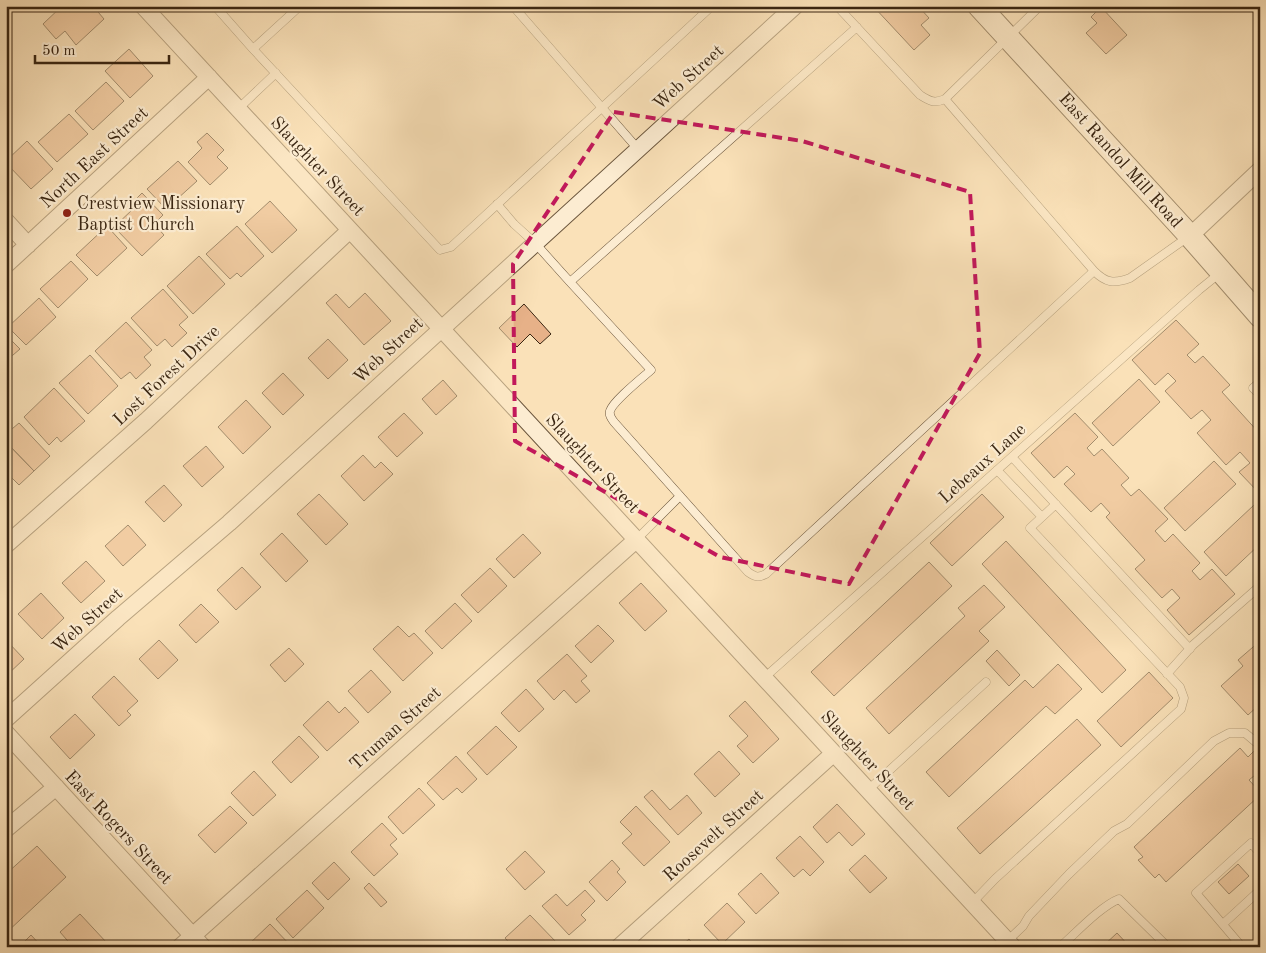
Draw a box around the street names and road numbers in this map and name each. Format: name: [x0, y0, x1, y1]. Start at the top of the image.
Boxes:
street label: Web Street: [650, 42, 727, 114]
street label: East Randol Mill Road: [1055, 90, 1185, 232]
street label: North East Street: [38, 104, 152, 212]
street label: Slaughter Street: [267, 113, 368, 220]
street label: Web Street: [350, 314, 427, 387]
street label: Lost Forest Drive: [110, 322, 223, 429]
street label: Slaughter Street: [542, 410, 643, 517]
street label: Lebeaux Lane: [936, 420, 1029, 507]
street label: Web Street: [49, 585, 126, 657]
street label: Truman Street: [347, 683, 445, 774]
street label: Slaughter Street: [817, 707, 918, 814]
street label: East Rogers Street: [61, 767, 175, 888]
street label: Roosevelt Street: [660, 786, 767, 885]

